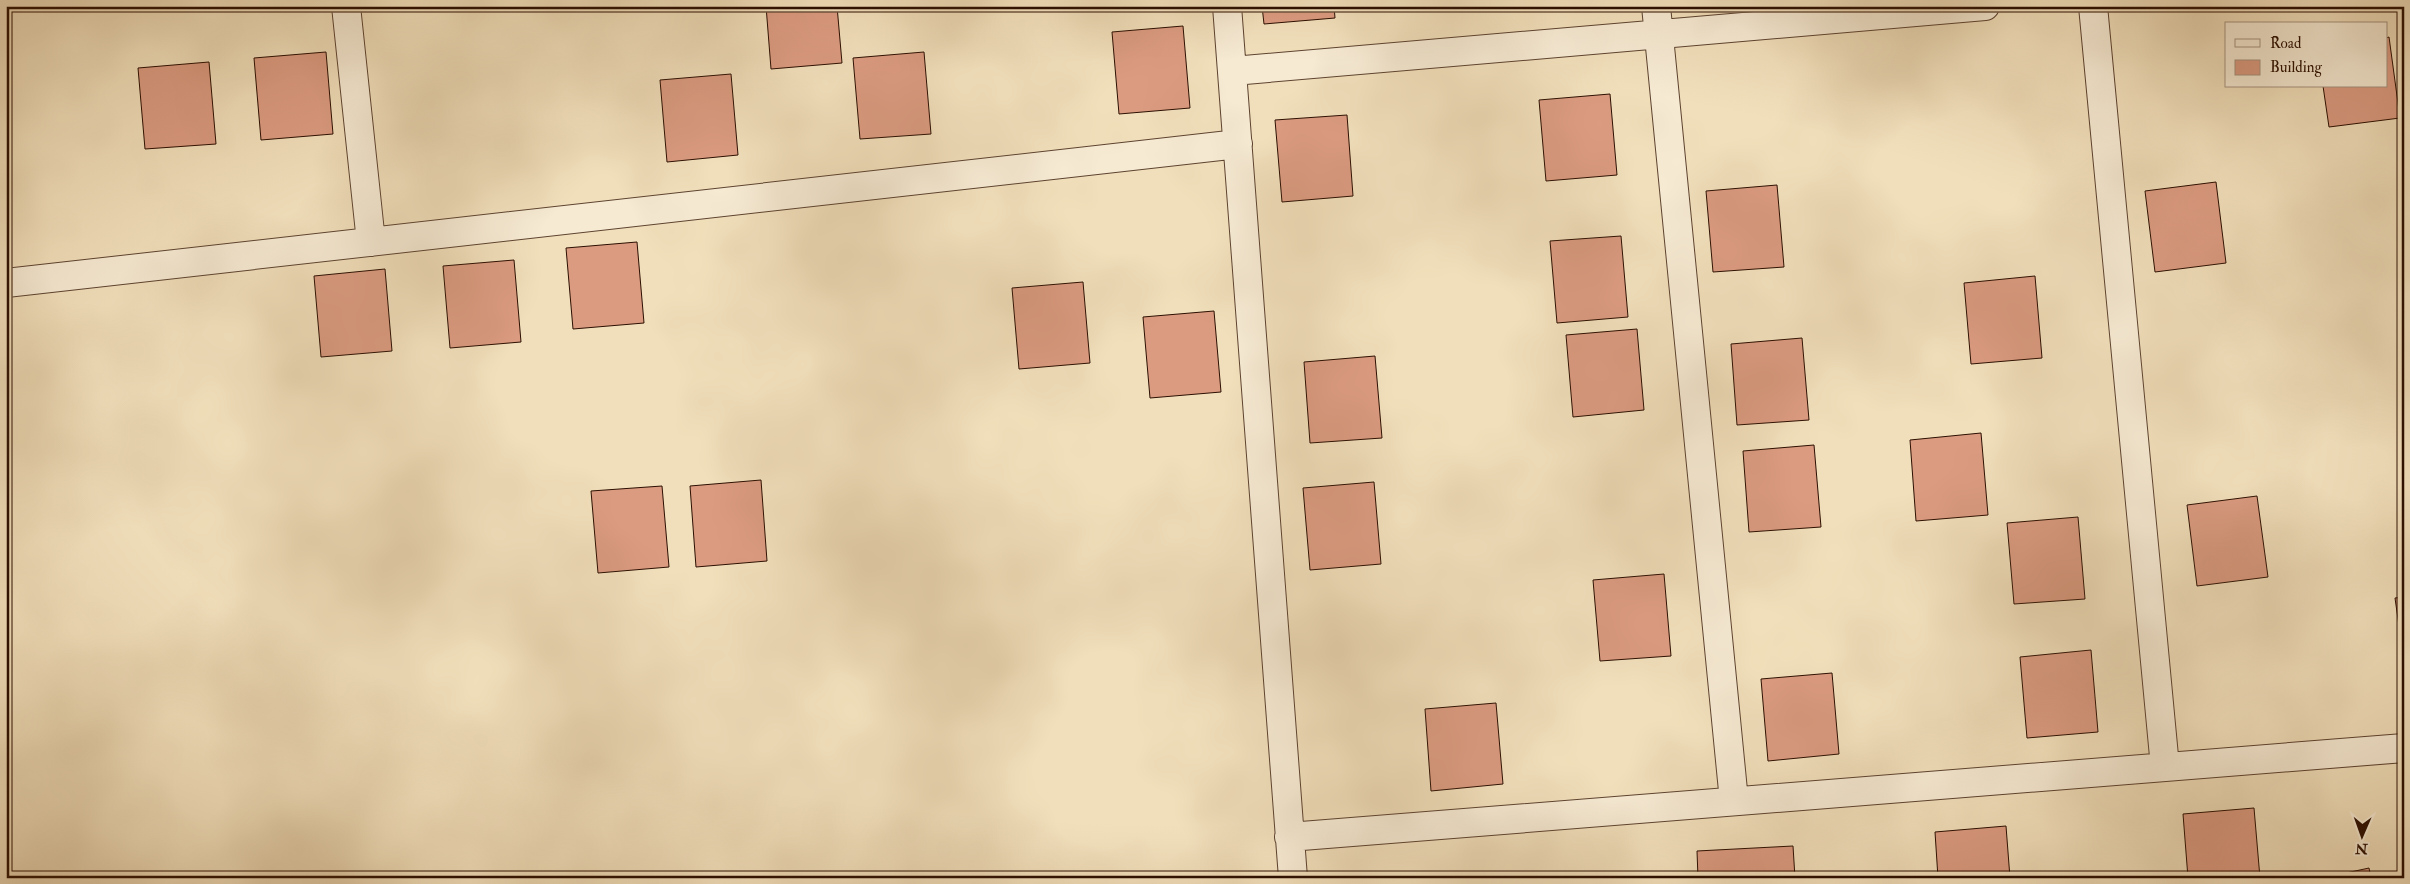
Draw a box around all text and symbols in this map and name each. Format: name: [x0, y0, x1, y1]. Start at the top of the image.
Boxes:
legend: [2225, 22, 2388, 88]
text: Road: [2270, 34, 2302, 53]
text: Building: [2270, 58, 2322, 77]
north arrow: [2338, 812, 2388, 862]
text: N: [2355, 840, 2369, 857]

